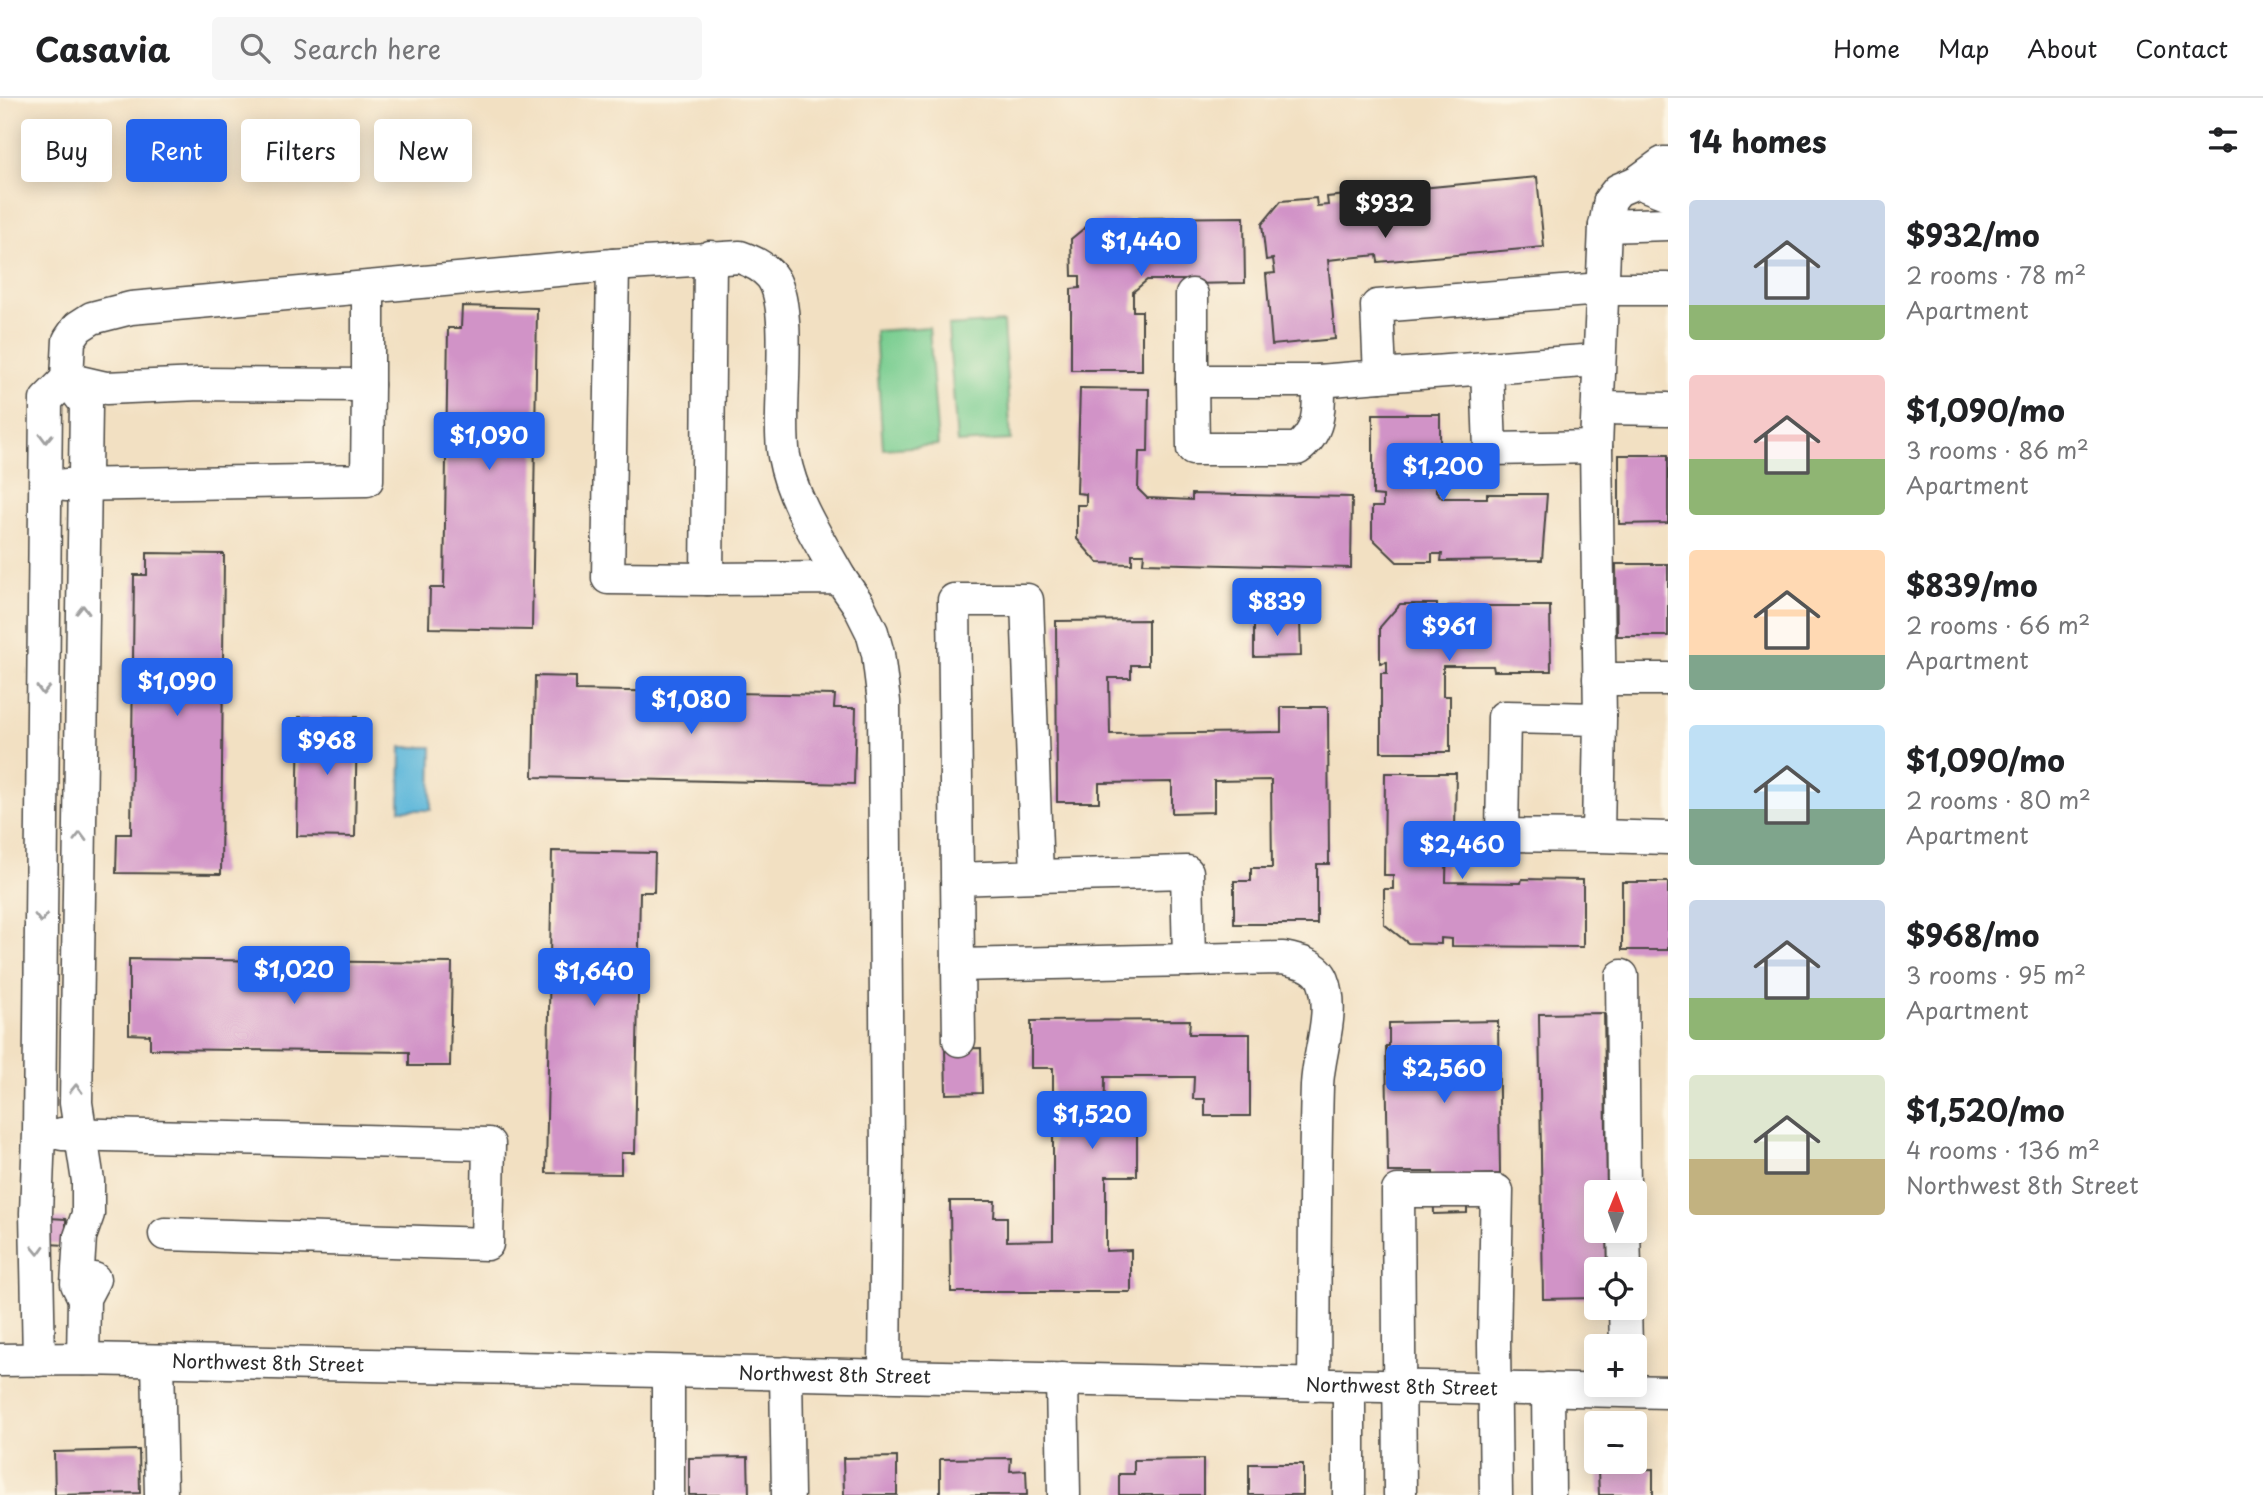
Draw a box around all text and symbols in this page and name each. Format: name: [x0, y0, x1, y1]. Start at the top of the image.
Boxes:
search box: [212, 17, 702, 80]
text: Casavia: [35, 23, 170, 73]
icon: search: [236, 29, 274, 67]
text: Search here: [292, 29, 441, 68]
text: Home: [1833, 30, 1900, 66]
text: Map: [1938, 30, 1989, 66]
text: About: [2027, 30, 2097, 66]
text: Contact: [2135, 30, 2228, 66]
text: 14 homes: [1689, 118, 1827, 163]
chip: Buy: [21, 119, 112, 182]
chip: Rent: [126, 119, 227, 182]
chip: Filters: [241, 119, 360, 182]
chip: New: [374, 119, 472, 182]
icon: filters: [2204, 121, 2242, 159]
pin: $932: [1344, 180, 1426, 240]
text: $932: [1356, 185, 1414, 220]
text: $932/mo: [1906, 212, 2040, 257]
pin: $1,440: [1084, 218, 1198, 278]
text: $1,440: [1101, 223, 1181, 258]
icon: home: [1745, 228, 1829, 312]
text: 2 rooms · 78 m²: [1906, 257, 2086, 292]
text: Apartment: [1906, 292, 2029, 327]
text: $1,090/mo: [1906, 387, 2065, 432]
icon: home: [1745, 403, 1829, 487]
pin: $1,090: [432, 412, 546, 472]
text: $1,090: [450, 417, 528, 452]
text: 3 rooms · 86 m²: [1906, 432, 2089, 467]
one-way arrow: [38, 433, 53, 444]
pin: $1,200: [1386, 444, 1500, 503]
text: $1,200: [1403, 448, 1483, 483]
text: Apartment: [1906, 467, 2029, 502]
text: $839/mo: [1906, 562, 2038, 607]
pin: $839: [1236, 578, 1318, 638]
icon: home: [1745, 578, 1829, 662]
text: $839: [1248, 583, 1306, 618]
pin: $961: [1408, 603, 1490, 663]
one-way arrow: [75, 604, 91, 615]
text: 2 rooms · 66 m²: [1906, 607, 2090, 642]
text: $961: [1422, 608, 1476, 643]
text: Apartment: [1906, 642, 2029, 677]
pin: $1,090: [120, 658, 234, 718]
text: $1,090: [138, 663, 216, 698]
pin: $1,080: [634, 676, 748, 736]
text: $1,080: [651, 681, 731, 716]
one-way arrow: [35, 686, 51, 696]
pin: $968: [286, 718, 368, 777]
text: $968: [298, 722, 356, 757]
text: $1,090/mo: [1906, 737, 2065, 782]
icon: home: [1745, 753, 1829, 837]
text: 2 rooms · 80 m²: [1906, 782, 2091, 817]
text: Apartment: [1906, 817, 2029, 852]
pin: $2,460: [1405, 822, 1519, 881]
text: $2,460: [1419, 826, 1505, 861]
one-way arrow: [72, 832, 88, 842]
text: $968/mo: [1906, 912, 2039, 957]
one-way arrow: [33, 913, 49, 924]
icon: home: [1745, 928, 1829, 1012]
pin: $1,020: [237, 946, 351, 1006]
pin: $1,640: [537, 948, 651, 1008]
text: $1,020: [254, 951, 334, 986]
text: $1,640: [554, 953, 634, 988]
text: 3 rooms · 95 m²: [1906, 957, 2086, 992]
text: Apartment: [1906, 992, 2029, 1027]
pin: $2,560: [1387, 1046, 1501, 1105]
text: $2,560: [1402, 1050, 1486, 1085]
one-way arrow: [68, 1084, 84, 1094]
text: $1,520/mo: [1906, 1087, 2065, 1132]
pin: $1,520: [1035, 1091, 1149, 1151]
text: $1,520: [1053, 1096, 1131, 1131]
icon: home: [1745, 1103, 1829, 1187]
text: 4 rooms · 136 m²: [1906, 1132, 2100, 1167]
text: Northwest 8th Street: [1906, 1167, 2139, 1202]
north arrow: [1584, 1180, 1647, 1242]
map controls: [1584, 1180, 1647, 1474]
one-way arrow: [30, 1244, 45, 1255]
button: locate: [1584, 1257, 1647, 1320]
button: +: [1584, 1334, 1647, 1397]
street label: Northwest 8th Street: [172, 1346, 365, 1378]
street label: Northwest 8th Street: [738, 1358, 932, 1390]
street label: Northwest 8th Street: [1305, 1369, 1498, 1401]
button: −: [1584, 1411, 1647, 1474]

